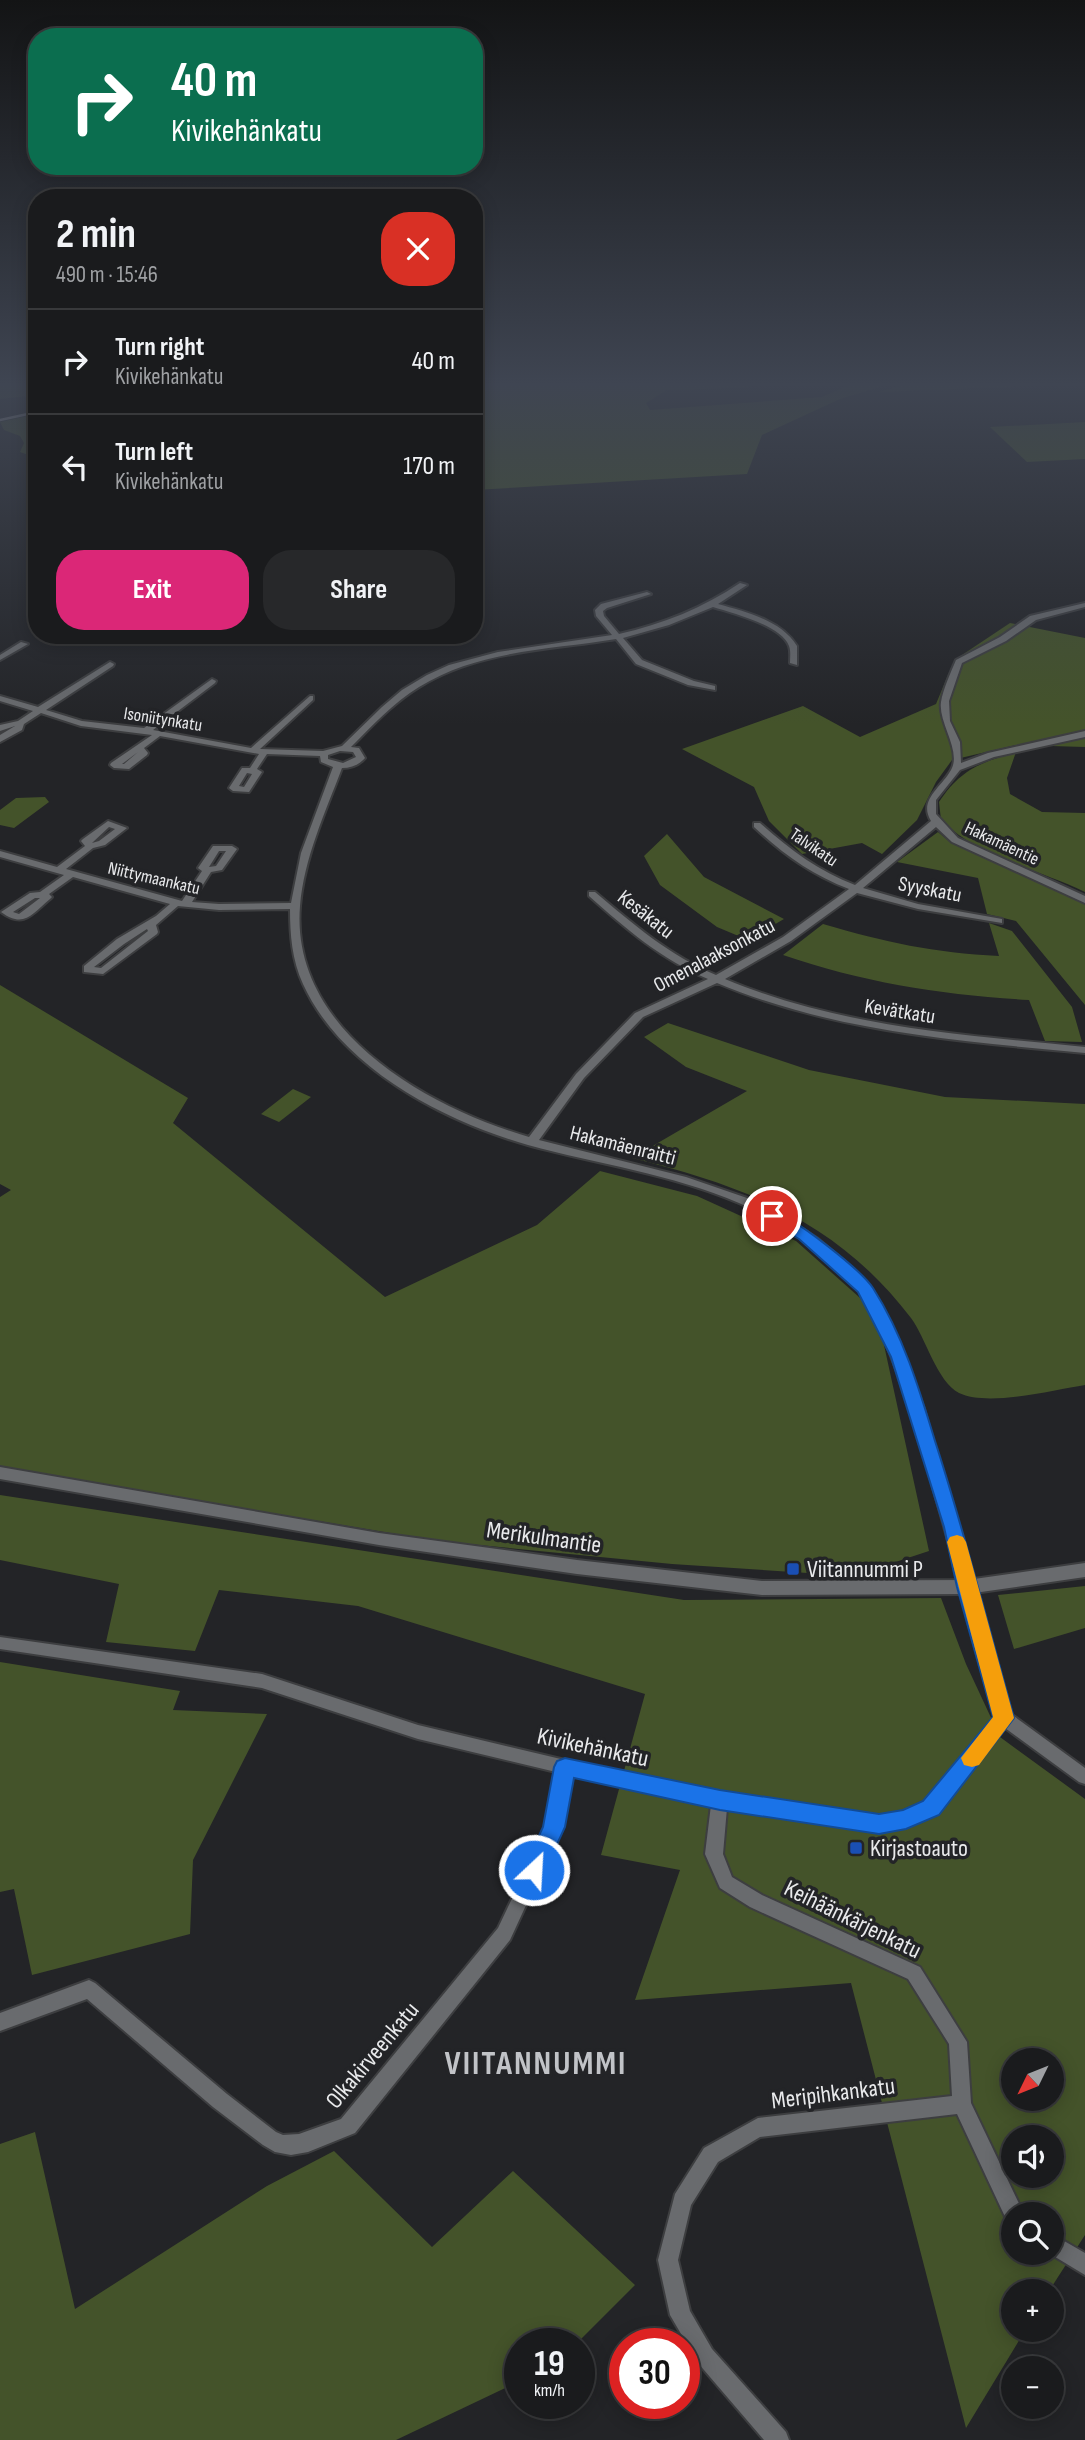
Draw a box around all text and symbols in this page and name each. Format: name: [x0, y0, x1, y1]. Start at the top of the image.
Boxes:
text: 40 m: [171, 52, 257, 111]
icon: right: [56, 56, 147, 147]
text: Kivikehänkatu: [171, 112, 322, 151]
text: 2 min: [56, 209, 136, 260]
button: close: [381, 212, 455, 286]
text: 490 m · 15:46: [56, 261, 158, 289]
text: Turn right: [115, 332, 204, 363]
icon: right: [56, 343, 94, 381]
text: 40 m: [412, 346, 455, 377]
text: Kivikehänkatu: [115, 363, 223, 391]
text: Turn left: [115, 437, 193, 468]
icon: left: [56, 448, 94, 486]
text: 170 m: [403, 451, 455, 482]
text: Kivikehänkatu: [115, 468, 223, 496]
button: Exit: [56, 550, 249, 630]
button: Share: [263, 550, 455, 630]
street label: Isoniitynkatu: [122, 703, 204, 736]
street label: Hakamäentie: [961, 817, 1042, 870]
street label: Talvikatu: [786, 824, 842, 871]
street label: Niittymaankatu: [106, 858, 202, 899]
street label: Syyskatu: [896, 871, 964, 908]
street label: Kesäkatu: [613, 885, 679, 944]
street label: Omenalaaksonkatu: [649, 913, 779, 998]
street label: Kevätkatu: [863, 994, 937, 1029]
street label: Hakamäenraitti: [567, 1120, 678, 1171]
pin: [742, 1186, 802, 1246]
icon: arrive: [753, 1197, 791, 1235]
street label: Merikulmantie: [485, 1515, 603, 1560]
place label: Viitannummi P: [807, 1555, 923, 1584]
marker: Viitannummi P: [785, 1561, 801, 1577]
street label: Kivikehänkatu: [535, 1722, 651, 1773]
position arrow: [497, 1833, 571, 1907]
place label: Kirjastoauto: [870, 1834, 968, 1863]
marker: Kirjastoauto: [848, 1840, 864, 1856]
street label: Keihäänkärjenkatu: [780, 1874, 926, 1965]
street label: Olkakirveenkatu: [320, 1996, 425, 2114]
district label: VIITANNUMMI: [445, 2044, 627, 2084]
north arrow: [1001, 2048, 1064, 2110]
map controls: [1001, 2048, 1064, 2419]
street label: Meripihkankatu: [770, 2072, 897, 2115]
button: sound: [1001, 2125, 1064, 2188]
button: search: [1001, 2202, 1064, 2265]
button: +: [1001, 2279, 1064, 2342]
speed limit sign: 30: [609, 2328, 700, 2419]
text: 19: [534, 2343, 565, 2386]
button: −: [1001, 2356, 1064, 2419]
text: km/h: [534, 2380, 565, 2401]

